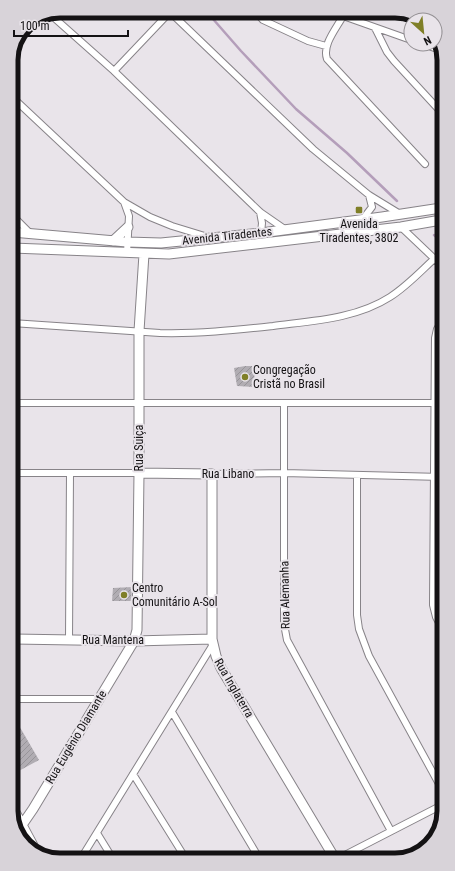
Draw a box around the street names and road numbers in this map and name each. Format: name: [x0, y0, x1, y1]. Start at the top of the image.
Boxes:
street label: Avenida Tiradentes: [181, 224, 273, 248]
street label: Rua Suiça: [132, 424, 146, 471]
street label: Rua Libano: [202, 467, 254, 481]
street label: Rua Alemanha: [277, 561, 293, 629]
street label: Rua Mantena: [82, 633, 144, 647]
street label: Rua Inglaterra: [211, 656, 257, 720]
street label: Rua Eugênio Diamante: [43, 687, 110, 786]

